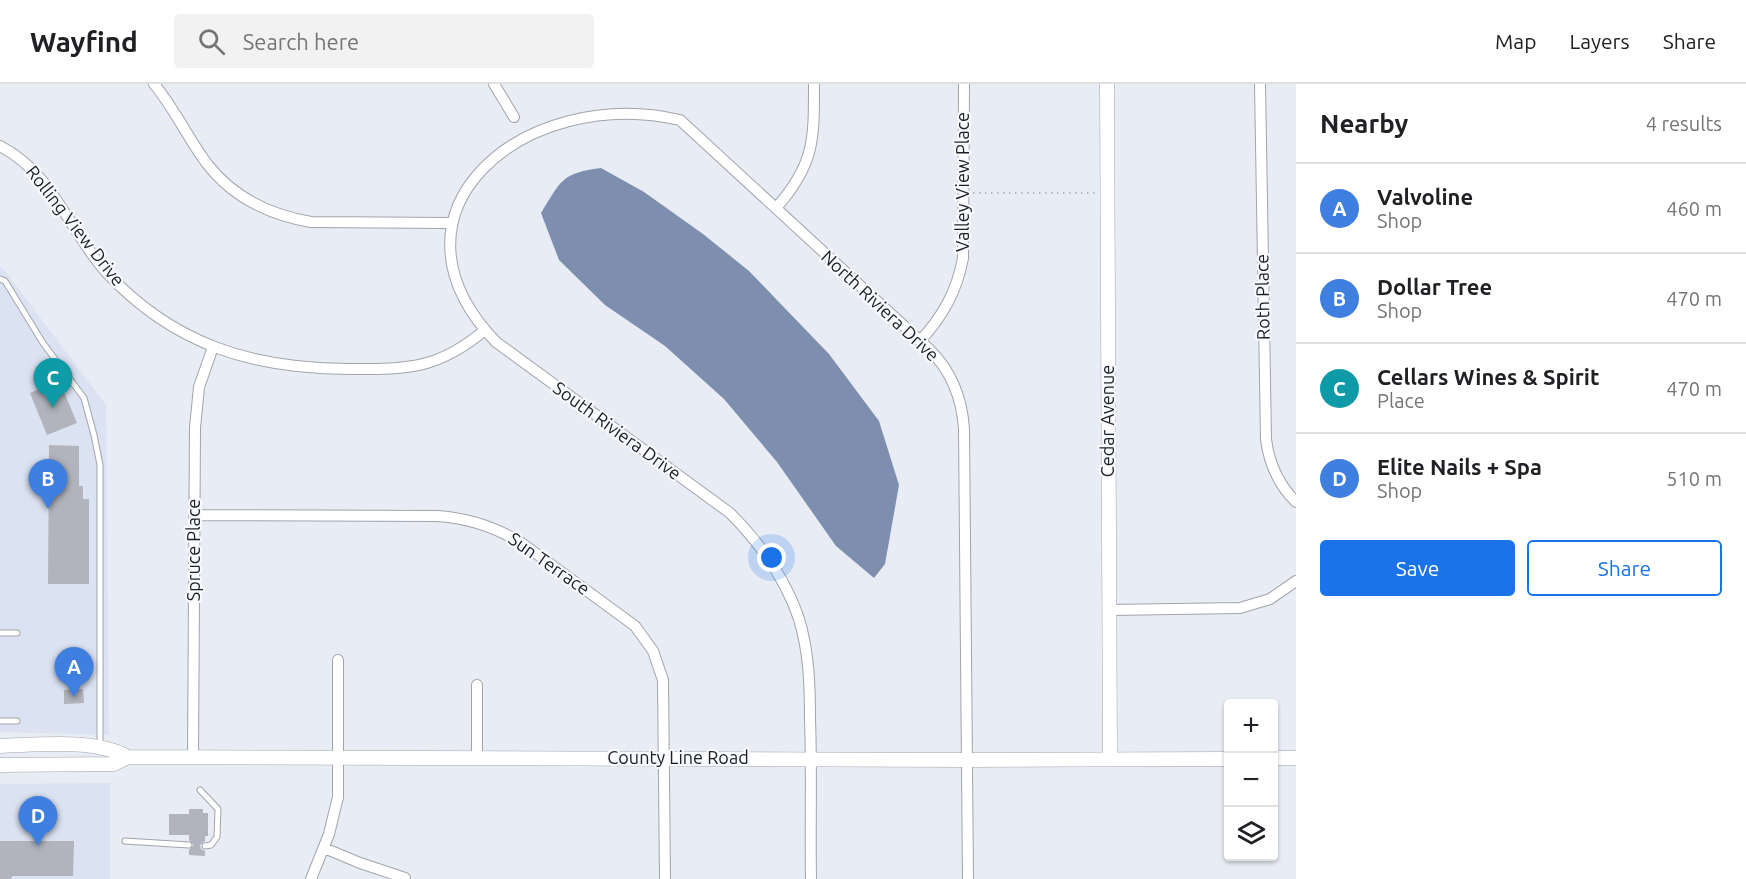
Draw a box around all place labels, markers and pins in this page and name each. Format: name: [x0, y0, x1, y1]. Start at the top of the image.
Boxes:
pin: C: [34, 358, 72, 408]
pin: B: [28, 460, 68, 509]
pin: A: [54, 648, 94, 697]
pin: D: [18, 796, 57, 846]

